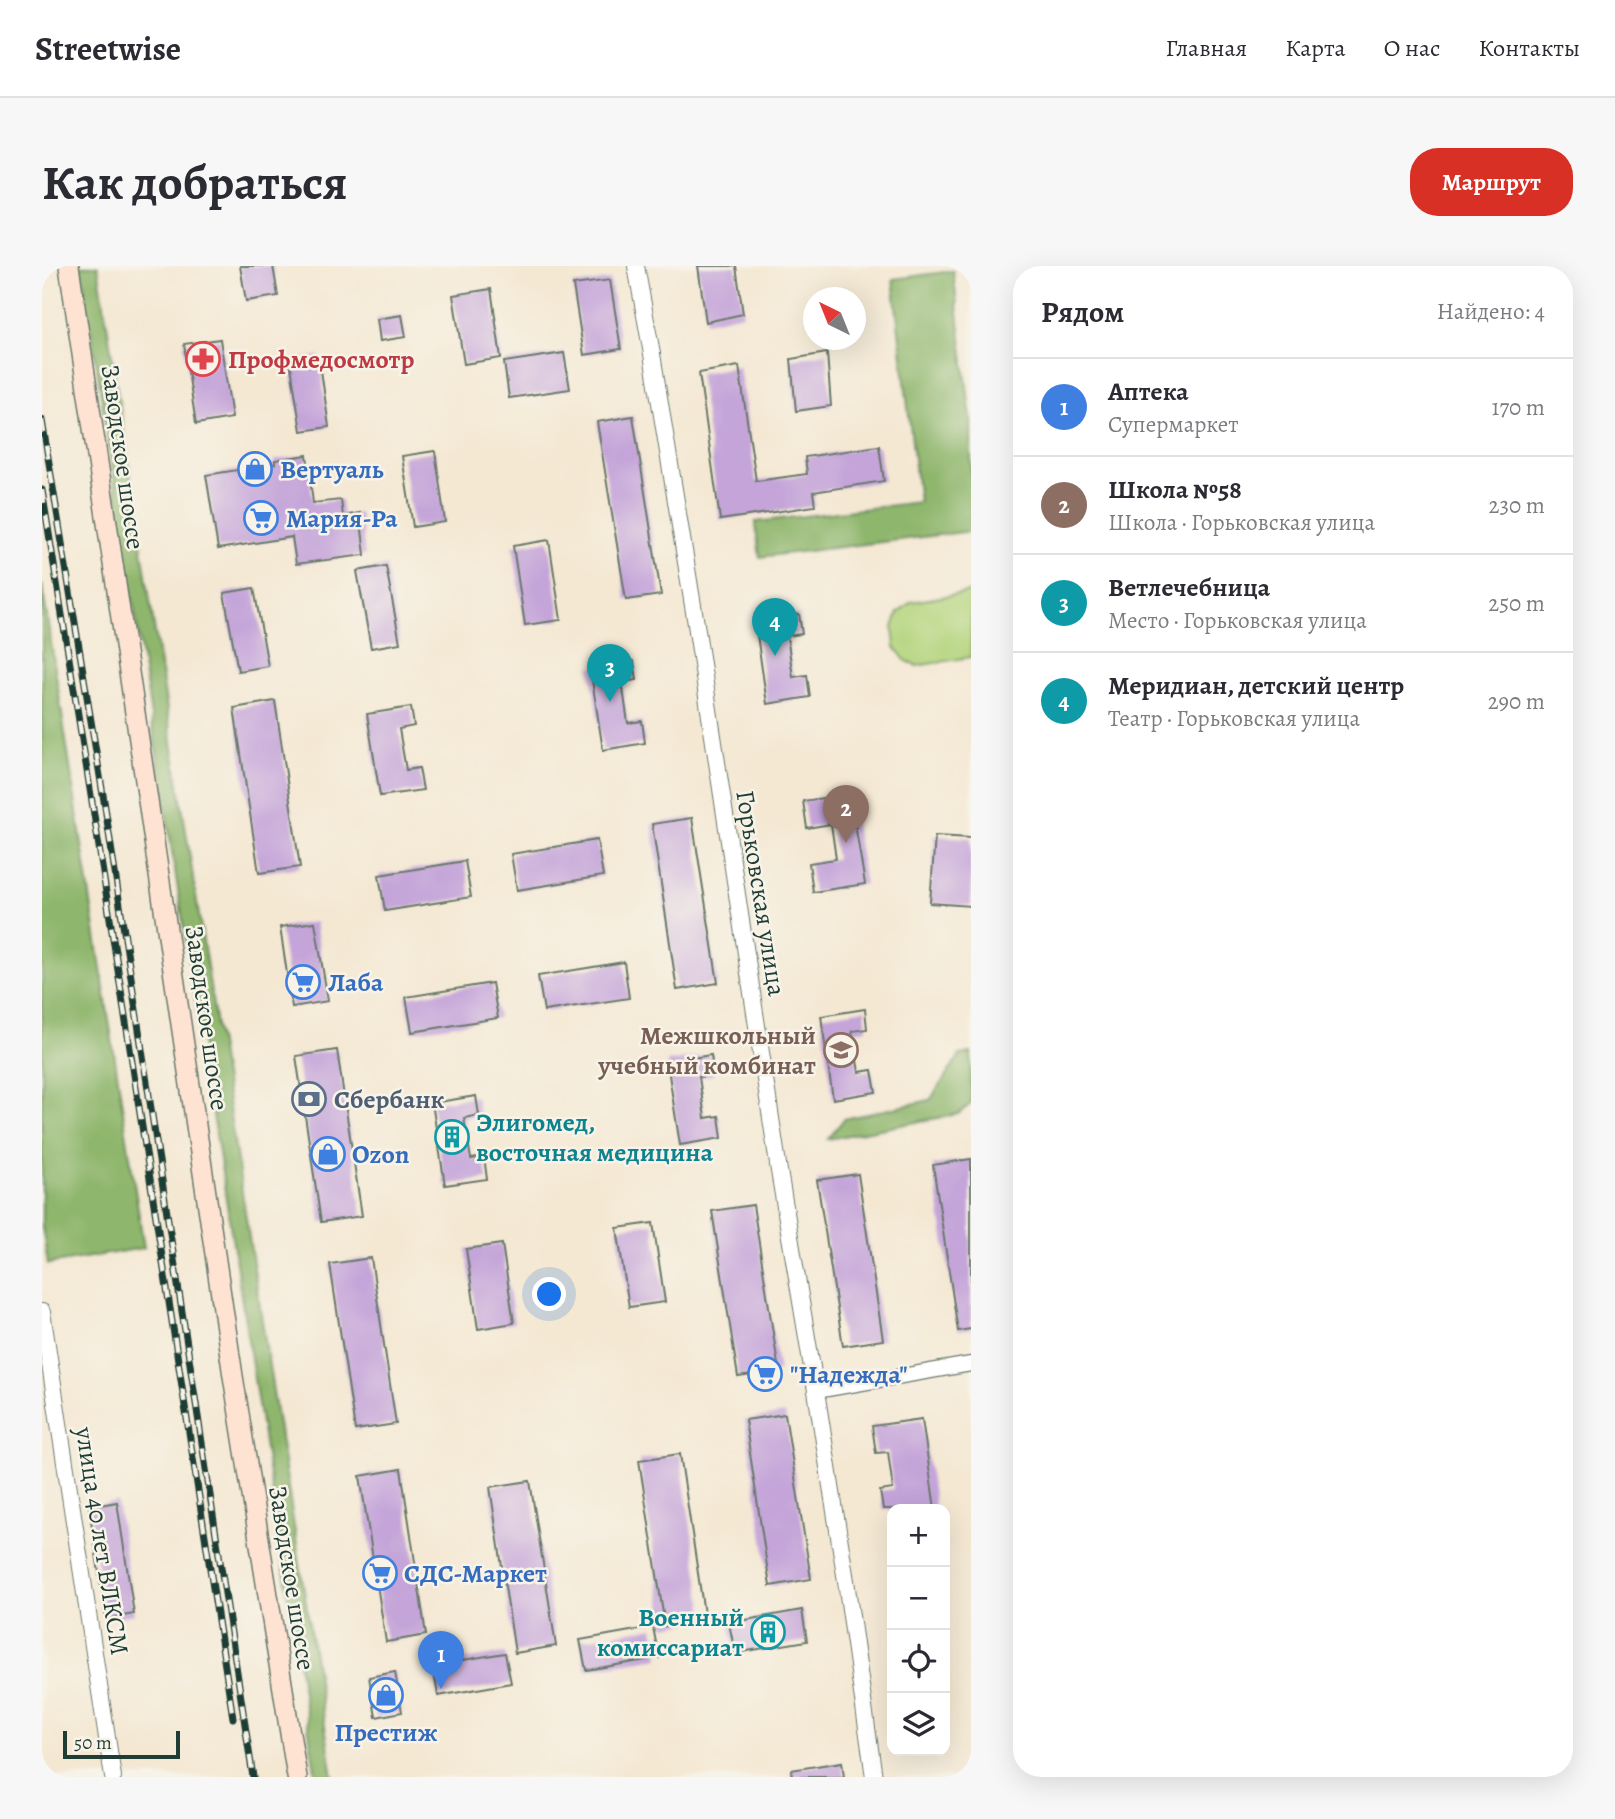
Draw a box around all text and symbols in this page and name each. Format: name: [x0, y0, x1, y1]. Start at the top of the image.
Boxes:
text: Streetwise: [35, 26, 181, 71]
text: Главная: [1166, 32, 1247, 64]
text: Карта: [1285, 32, 1346, 64]
text: О нас: [1384, 32, 1440, 64]
text: Контакты: [1478, 32, 1580, 64]
button: Маршрут: [1410, 148, 1573, 216]
text: Как добраться: [42, 149, 348, 216]
north arrow: [803, 287, 866, 350]
text: Рядом: [1041, 292, 1124, 332]
text: Найдено: 4: [1437, 296, 1545, 327]
pharmacy icon: Профмедосмотр: [184, 340, 222, 378]
place label: Профмедосмотр: [228, 342, 414, 377]
street label: Заводское шоссе: [93, 362, 153, 552]
text: Аптека: [1108, 374, 1189, 409]
text: 1: [1060, 392, 1068, 423]
text: 170 m: [1492, 392, 1545, 423]
text: Супермаркет: [1108, 409, 1239, 440]
shop icon: Вертуаль: [236, 450, 274, 488]
place label: Вертуаль: [280, 452, 384, 487]
text: Школа №58: [1108, 472, 1242, 507]
text: 2: [1058, 490, 1070, 521]
text: 230 m: [1489, 490, 1545, 521]
supermarket icon: Мария-Ра: [242, 499, 280, 537]
place label: Мария-Ра: [286, 501, 398, 536]
text: Школа · Горьковская улица: [1108, 507, 1375, 538]
text: Ветлечебница: [1108, 570, 1270, 605]
text: 3: [1059, 588, 1069, 619]
text: 250 m: [1488, 588, 1545, 619]
pin: 4: [752, 598, 798, 656]
text: Место · Горьковская улица: [1108, 605, 1367, 636]
pin: 3: [587, 644, 633, 702]
text: Меридиан, детский центр: [1108, 668, 1404, 703]
text: 4: [1059, 686, 1069, 717]
text: 290 m: [1488, 686, 1545, 717]
text: Театр · Горьковская улица: [1108, 703, 1360, 734]
pin: 2: [823, 785, 869, 843]
street label: Горьковская улица: [727, 788, 795, 998]
street label: Заводское шоссе: [177, 923, 237, 1113]
supermarket icon: Лаба: [284, 963, 322, 1001]
place label: Лаба: [328, 965, 384, 1000]
place label: Межшкольный учебный комбинат: [597, 1018, 816, 1083]
school or university icon: Межшкольный учебный комбинат: [822, 1031, 860, 1069]
bank icon: Сбербанк: [290, 1080, 328, 1118]
place label: Сбербанк: [334, 1082, 445, 1117]
place label: Элигомед, восточная медицина: [476, 1105, 714, 1170]
building icon: Элигомед, восточная медицина: [433, 1118, 471, 1156]
shop icon: Ozon: [309, 1135, 347, 1173]
place label: Ozon: [352, 1137, 410, 1172]
your location: [532, 1277, 566, 1311]
supermarket icon: "Надежда": [746, 1355, 784, 1393]
place label: "Надежда": [790, 1357, 908, 1392]
street label: улица 40 лет ВЛКСМ: [67, 1423, 137, 1658]
street label: Заводское шоссе: [260, 1483, 324, 1673]
map controls: [887, 1504, 950, 1756]
button: +: [887, 1504, 950, 1567]
supermarket icon: СДС-Маркет: [361, 1554, 399, 1592]
place label: СДС-Маркет: [404, 1556, 547, 1591]
button: −: [887, 1567, 950, 1630]
place label: Военный комиссариат: [597, 1600, 744, 1665]
building icon: Военный комиссариат: [749, 1613, 787, 1651]
button: locate: [887, 1630, 950, 1693]
pin: 1: [418, 1631, 464, 1689]
shop icon: Престиж: [367, 1676, 405, 1714]
button: layers: [887, 1693, 950, 1756]
place label: Престиж: [334, 1715, 438, 1750]
scale bar: [63, 1728, 180, 1760]
text: 50 m: [74, 1730, 112, 1756]

